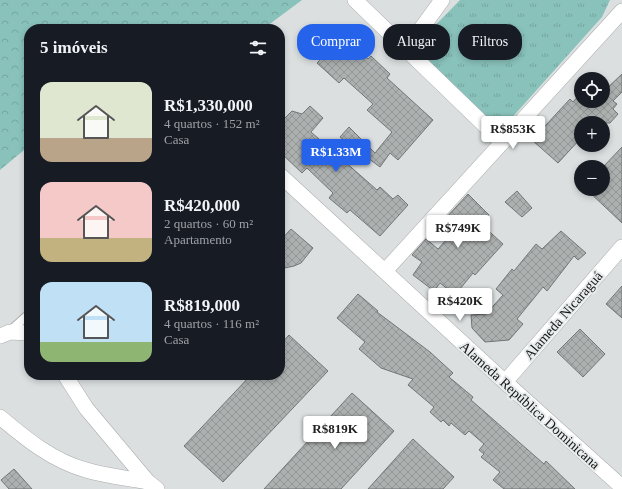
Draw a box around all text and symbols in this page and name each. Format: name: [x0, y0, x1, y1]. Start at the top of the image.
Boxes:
chip: Comprar: [297, 24, 375, 60]
chip: Alugar: [383, 24, 450, 60]
chip: Filtros: [458, 24, 522, 60]
icon: filters: [247, 37, 269, 59]
text: 5 imóveis: [40, 38, 108, 57]
map controls: [574, 72, 610, 196]
button: locate: [574, 72, 610, 108]
text: R$1,330,000: [164, 96, 253, 115]
icon: home: [72, 98, 120, 146]
text: 4 quartos · 152 m²: [164, 116, 260, 131]
pin: R$853K: [480, 116, 546, 150]
button: +: [574, 116, 610, 152]
text: R$853K: [490, 121, 536, 136]
text: Casa: [164, 132, 189, 147]
pin: R$1.33M: [299, 139, 373, 173]
text: R$1.33M: [311, 144, 361, 159]
button: −: [574, 160, 610, 196]
text: R$420,000: [164, 196, 240, 215]
icon: home: [72, 198, 120, 246]
pin: R$749K: [425, 215, 491, 249]
text: 2 quartos · 60 m²: [164, 216, 253, 231]
text: R$749K: [435, 220, 481, 235]
text: Apartamento: [164, 232, 232, 247]
street label: Alameda Nicaraguá: [521, 268, 606, 362]
pin: R$420K: [427, 288, 493, 322]
text: R$420K: [437, 293, 483, 308]
text: R$819,000: [164, 296, 240, 315]
icon: home: [72, 298, 120, 346]
text: 4 quartos · 116 m²: [164, 316, 259, 331]
text: Casa: [164, 332, 189, 347]
street label: Alameda República Dominicana: [457, 339, 603, 473]
pin: R$819K: [302, 416, 368, 450]
text: R$819K: [312, 421, 358, 436]

